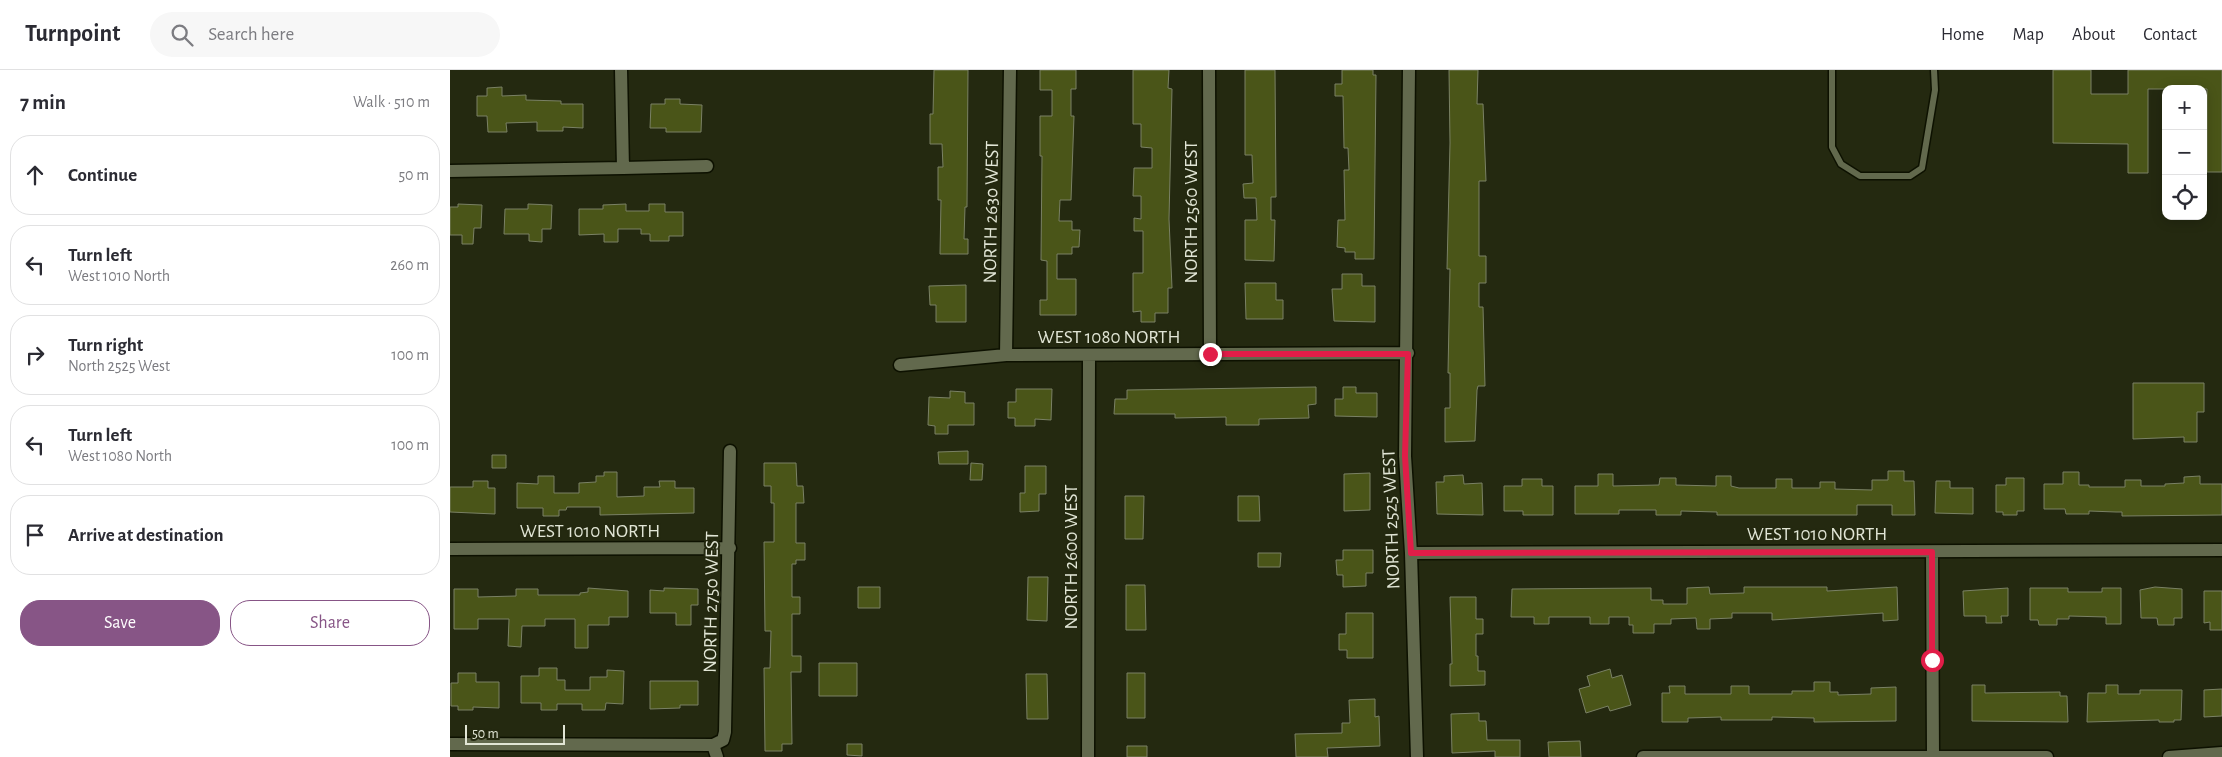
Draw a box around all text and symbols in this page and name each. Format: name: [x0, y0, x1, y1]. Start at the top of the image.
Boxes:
search box: [150, 12, 500, 57]
icon: search: [168, 21, 196, 49]
text: Turnpoint: [25, 22, 120, 46]
text: Search here: [208, 25, 294, 44]
text: Home: [1941, 26, 1984, 44]
text: Map: [2012, 26, 2044, 44]
text: About: [2072, 26, 2115, 44]
text: Contact: [2143, 26, 2197, 44]
map controls: [2162, 85, 2207, 220]
button: +: [2162, 85, 2207, 130]
text: 7 min: [20, 92, 66, 113]
text: Walk · 510 m: [353, 94, 430, 110]
button: −: [2162, 130, 2207, 175]
street label: NORTH 2630 WEST: [981, 141, 1002, 284]
street label: NORTH 2560 WEST: [1182, 141, 1201, 283]
icon: ahead: [21, 161, 49, 189]
text: Continue: [68, 166, 137, 185]
text: 50 m: [398, 167, 429, 183]
button: locate: [2162, 175, 2207, 220]
text: Turn left: [68, 246, 132, 265]
icon: left: [21, 251, 49, 279]
text: 260 m: [390, 257, 429, 273]
text: West 1010 North: [68, 268, 170, 284]
street label: WEST 1080 NORTH: [1038, 328, 1180, 347]
text: Turn right: [68, 336, 143, 355]
icon: right: [21, 341, 49, 369]
route end: [1199, 343, 1222, 366]
text: 100 m: [391, 347, 429, 363]
text: North 2525 West: [68, 358, 170, 374]
text: Turn left: [68, 426, 132, 445]
icon: left: [21, 431, 49, 459]
text: 100 m: [391, 437, 429, 453]
text: West 1080 North: [68, 448, 172, 464]
street label: NORTH 2525 WEST: [1380, 448, 1403, 589]
street label: NORTH 2600 WEST: [1062, 485, 1081, 629]
icon: arrive: [21, 521, 49, 549]
street label: WEST 1010 NORTH: [520, 522, 660, 541]
street label: WEST 1010 NORTH: [1747, 525, 1887, 544]
text: Arrive at destination: [68, 526, 224, 545]
street label: NORTH 2750 WEST: [701, 531, 722, 673]
button: Save: [20, 600, 220, 646]
button: Share: [230, 600, 430, 646]
route start: [1921, 649, 1944, 672]
scale bar: [465, 722, 565, 745]
text: 50 m: [472, 727, 499, 741]

